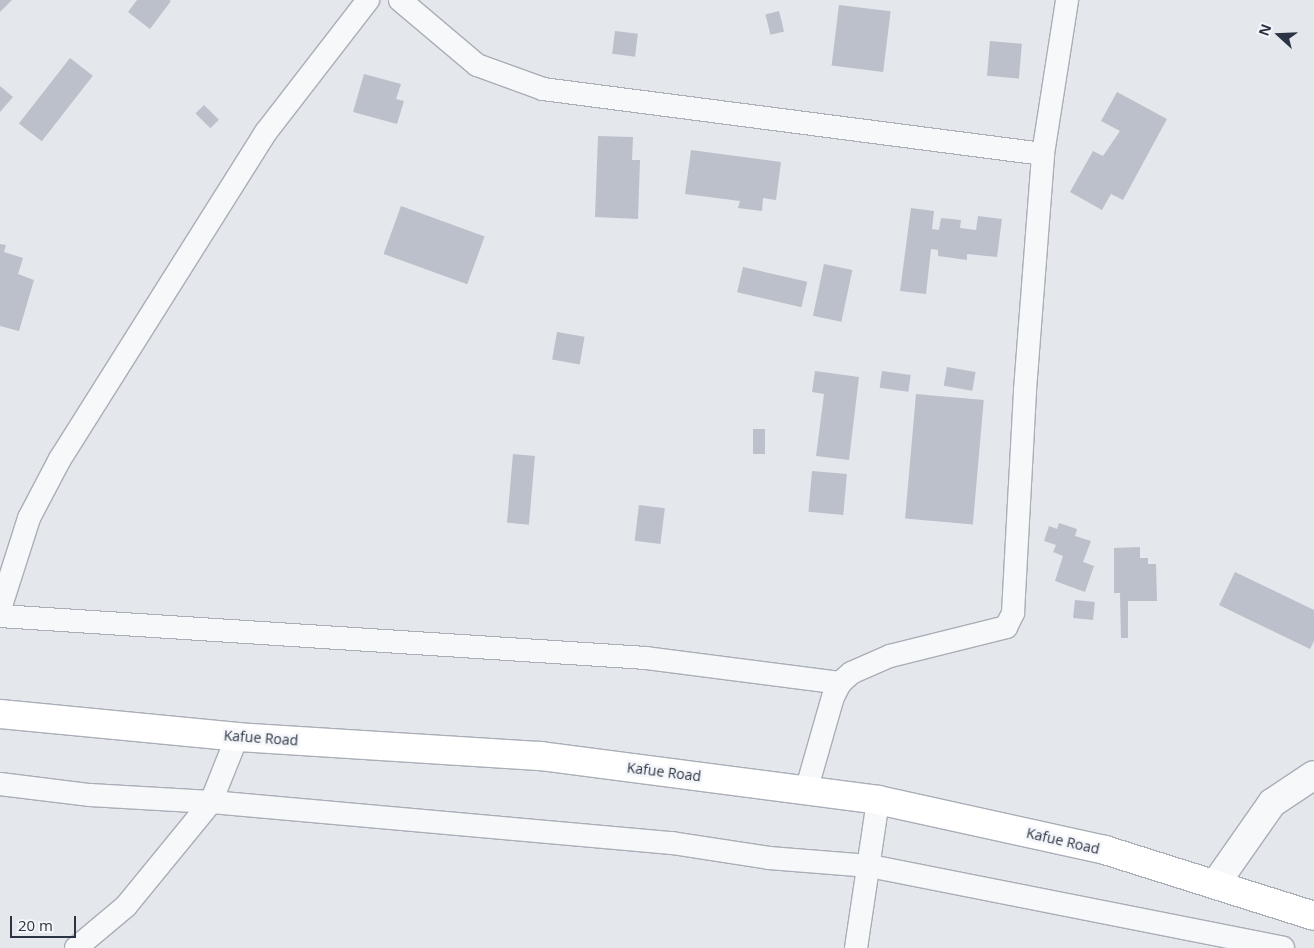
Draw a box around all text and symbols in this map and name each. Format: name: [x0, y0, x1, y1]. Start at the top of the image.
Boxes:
north arrow: [1254, 10, 1304, 60]
text: N: [1254, 21, 1275, 38]
street label: Kafue Road: [223, 727, 299, 749]
street label: Kafue Road: [626, 759, 702, 785]
street label: Kafue Road: [1025, 824, 1101, 858]
scale bar: [12, 906, 79, 938]
text: 20 m: [18, 915, 53, 935]

